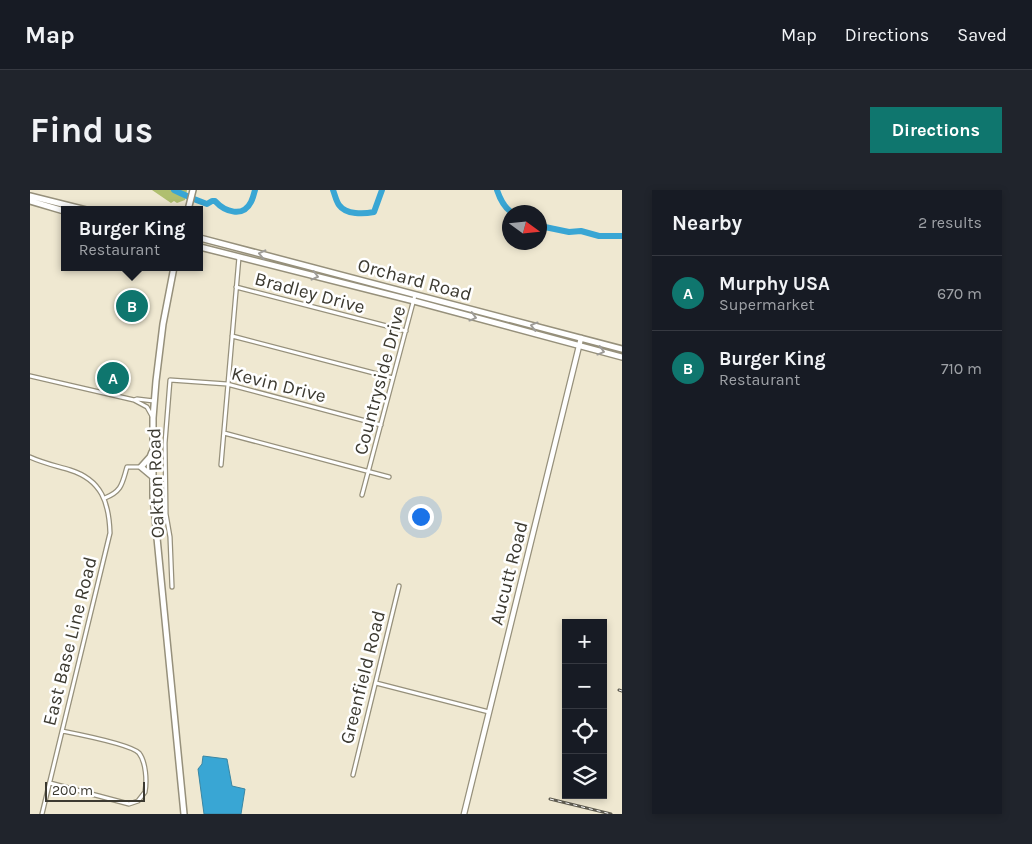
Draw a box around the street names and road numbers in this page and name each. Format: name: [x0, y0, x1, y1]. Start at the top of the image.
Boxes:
street label: Orchard Road: [355, 254, 474, 306]
street label: Bradley Drive: [252, 268, 367, 318]
street label: Countryside Drive: [349, 303, 410, 457]
street label: Kevin Drive: [229, 363, 328, 407]
street label: Oakton Road: [143, 427, 169, 539]
street label: Aucutt Road: [485, 519, 532, 627]
street label: East Base Line Road: [38, 554, 102, 728]
street label: Greenfield Road: [336, 608, 390, 746]

